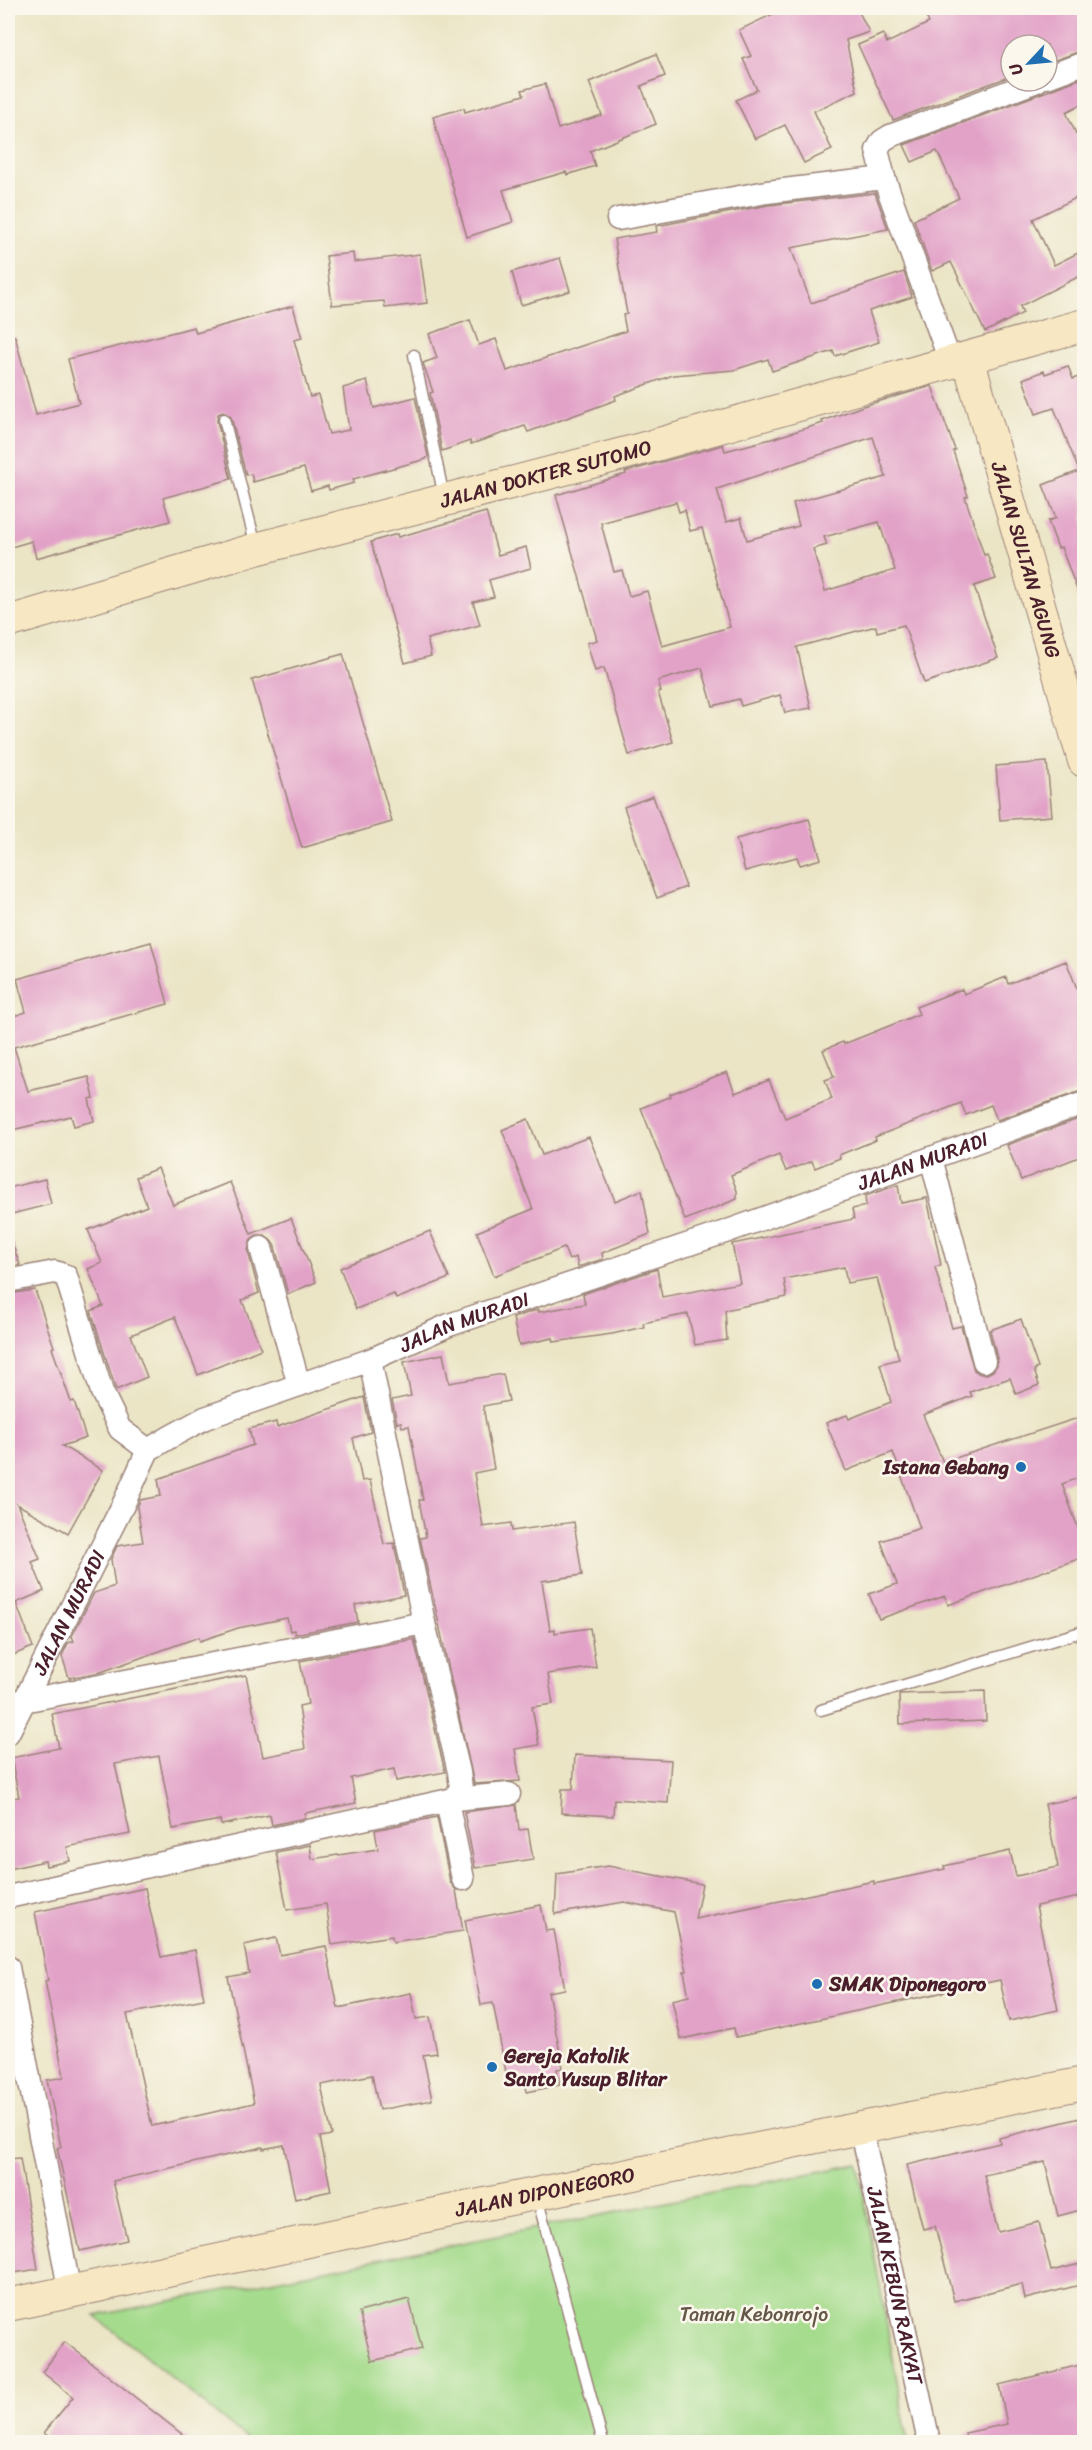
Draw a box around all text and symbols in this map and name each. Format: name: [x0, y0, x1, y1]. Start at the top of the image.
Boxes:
north arrow: [999, 33, 1059, 93]
text: U: [1000, 57, 1031, 80]
street label: JALAN DOKTER SUTOMO: [435, 429, 656, 518]
street label: JALAN SULTAN AGUNG: [981, 456, 1071, 663]
street label: JALAN MURADI: [852, 1121, 993, 1201]
street label: JALAN MURADI: [393, 1282, 534, 1363]
place label: Istana Gebang: [882, 1450, 1009, 1485]
marker: Istana Gebang: [1014, 1460, 1028, 1474]
street label: JALAN MURADI: [22, 1544, 115, 1682]
place label: SMAK Diponegoro: [828, 1967, 987, 2002]
marker: SMAK Diponegoro: [810, 1977, 824, 1991]
place label: Gereja Katolik Santo Yusup Blitar: [503, 2039, 668, 2097]
marker: Gereja Katolik Santo Yusup Blitar: [485, 2060, 499, 2074]
street label: JALAN DIPONEGORO: [451, 2157, 638, 2227]
street label: JALAN KEBUN RAKYAT: [857, 2182, 934, 2390]
park label: Taman Kebonrojo: [680, 2297, 828, 2332]

